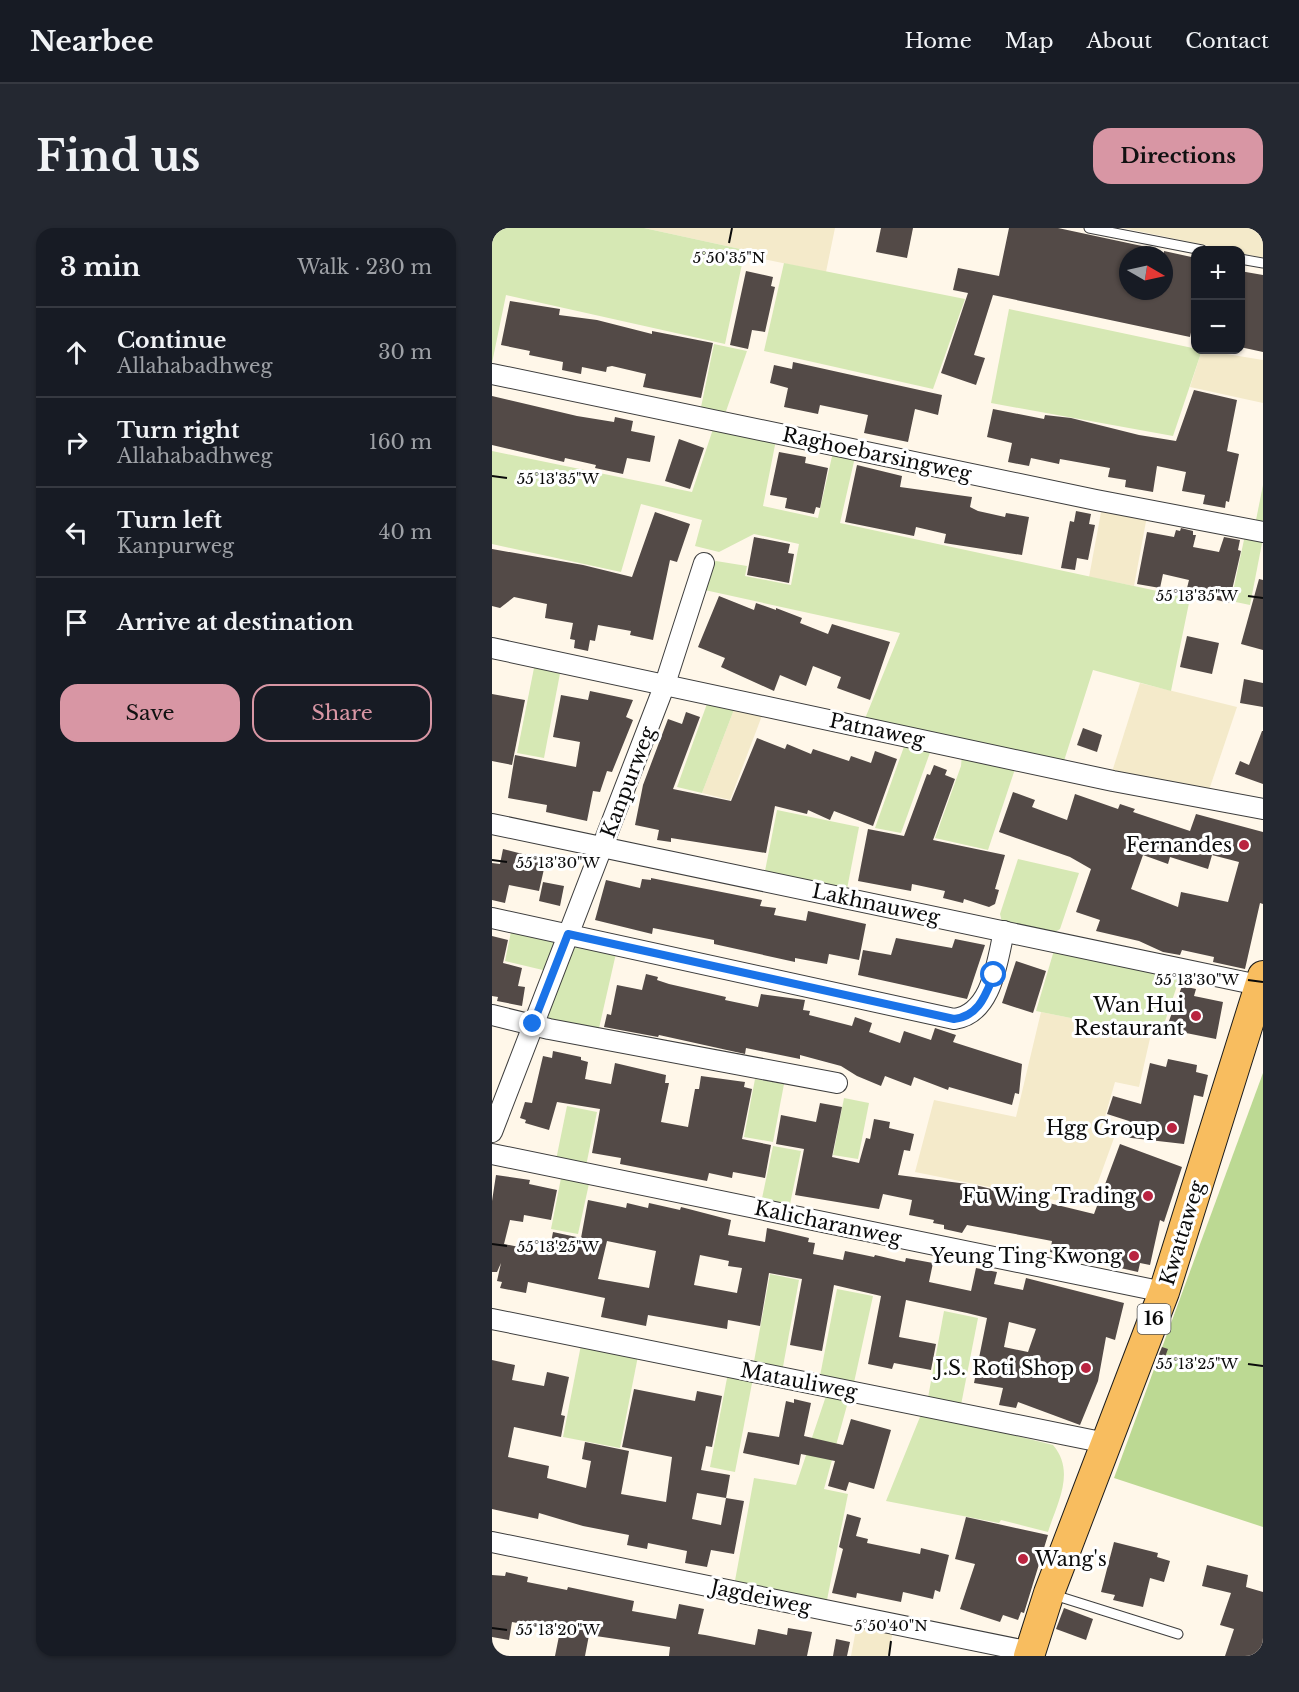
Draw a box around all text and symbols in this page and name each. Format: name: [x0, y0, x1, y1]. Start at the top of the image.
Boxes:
text: Nearbee: [30, 24, 154, 59]
text: Home: [905, 28, 972, 54]
text: Map: [1005, 28, 1053, 54]
text: About: [1086, 28, 1152, 54]
text: Contact: [1185, 28, 1269, 54]
button: Directions: [1093, 128, 1263, 184]
text: Find us: [36, 130, 200, 182]
north arrow: [1119, 246, 1173, 300]
map controls: [1191, 246, 1245, 354]
button: +: [1191, 246, 1245, 300]
text: 5°50'35"N: [693, 248, 765, 267]
text: 3 min: [60, 251, 141, 283]
text: Walk · 230 m: [297, 255, 432, 279]
button: −: [1191, 300, 1245, 354]
text: Continue: [117, 327, 226, 354]
icon: ahead: [60, 336, 93, 369]
text: 30 m: [378, 340, 432, 364]
text: Allahabadhweg: [117, 354, 273, 378]
text: Turn right: [117, 417, 239, 444]
street label: Raghoebarsingweg: [780, 422, 975, 486]
icon: right: [60, 426, 93, 459]
text: 160 m: [369, 430, 432, 454]
text: Allahabadhweg: [117, 444, 273, 468]
text: 55°13'35"W: [517, 469, 600, 488]
text: Turn left: [117, 507, 222, 534]
icon: left: [60, 516, 93, 549]
text: 40 m: [379, 520, 432, 544]
text: Kanpurweg: [117, 534, 234, 558]
text: 55°13'35"W: [1156, 586, 1239, 605]
icon: arrive: [60, 606, 93, 639]
text: Arrive at destination: [117, 609, 354, 636]
button: Save: [60, 684, 240, 742]
button: Share: [252, 684, 432, 742]
street label: Patnaweg: [827, 708, 928, 752]
street label: Kanpurweg: [596, 722, 661, 841]
place label: Fernandes: [1126, 833, 1232, 857]
marker: Fernandes: [1237, 838, 1251, 852]
text: 55°13'30"W: [516, 853, 601, 872]
street label: Lakhnauweg: [810, 879, 943, 929]
route start: [980, 961, 1006, 987]
text: 55°13'30"W: [1155, 970, 1240, 989]
place label: Wan Hui Restaurant: [1074, 993, 1184, 1040]
marker: Wan Hui Restaurant: [1189, 1009, 1203, 1023]
route end: [519, 1010, 545, 1036]
place label: Hgg Group: [1046, 1116, 1160, 1140]
marker: Hgg Group: [1165, 1121, 1179, 1135]
street label: Kwattaweg: [1155, 1177, 1210, 1288]
place label: Fu Wing Trading: [962, 1184, 1137, 1208]
marker: Fu Wing Trading: [1141, 1189, 1155, 1203]
street label: Kalicharanweg: [752, 1196, 905, 1251]
text: 55°13'25"W: [517, 1237, 600, 1256]
place label: Yeung Ting Kwong: [929, 1244, 1123, 1268]
marker: Yeung Ting Kwong: [1127, 1249, 1141, 1263]
road number: 16: [1138, 1304, 1170, 1334]
text: 55°13'25"W: [1156, 1354, 1239, 1373]
place label: J.S. Roti Shop: [932, 1356, 1074, 1380]
street label: Matauliweg: [739, 1358, 860, 1404]
marker: J.S. Roti Shop: [1079, 1361, 1093, 1375]
place label: Wang's: [1034, 1547, 1107, 1571]
marker: Wang's: [1016, 1552, 1030, 1566]
street label: Jagdeiweg: [706, 1574, 814, 1620]
text: 5°50'40"N: [854, 1616, 928, 1635]
text: 55°13'20"W: [516, 1620, 601, 1639]

